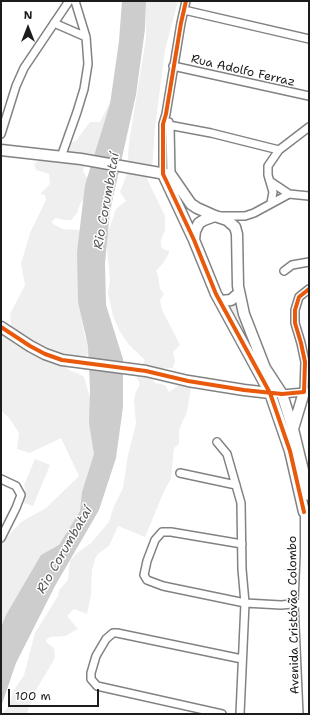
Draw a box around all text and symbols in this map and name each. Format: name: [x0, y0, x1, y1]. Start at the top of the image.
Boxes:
north arrow: [8, 8, 48, 48]
text: N: [24, 8, 32, 23]
street label: Rua Adolfo Ferraz: [190, 52, 296, 90]
water label: Rio Corumbataí: [91, 151, 123, 251]
water label: Rio Corumbataí: [34, 504, 96, 596]
street label: Avenida Cristóvão Colombo: [285, 536, 303, 694]
scale bar: [10, 681, 101, 707]
text: 100 m: [15, 688, 51, 704]

